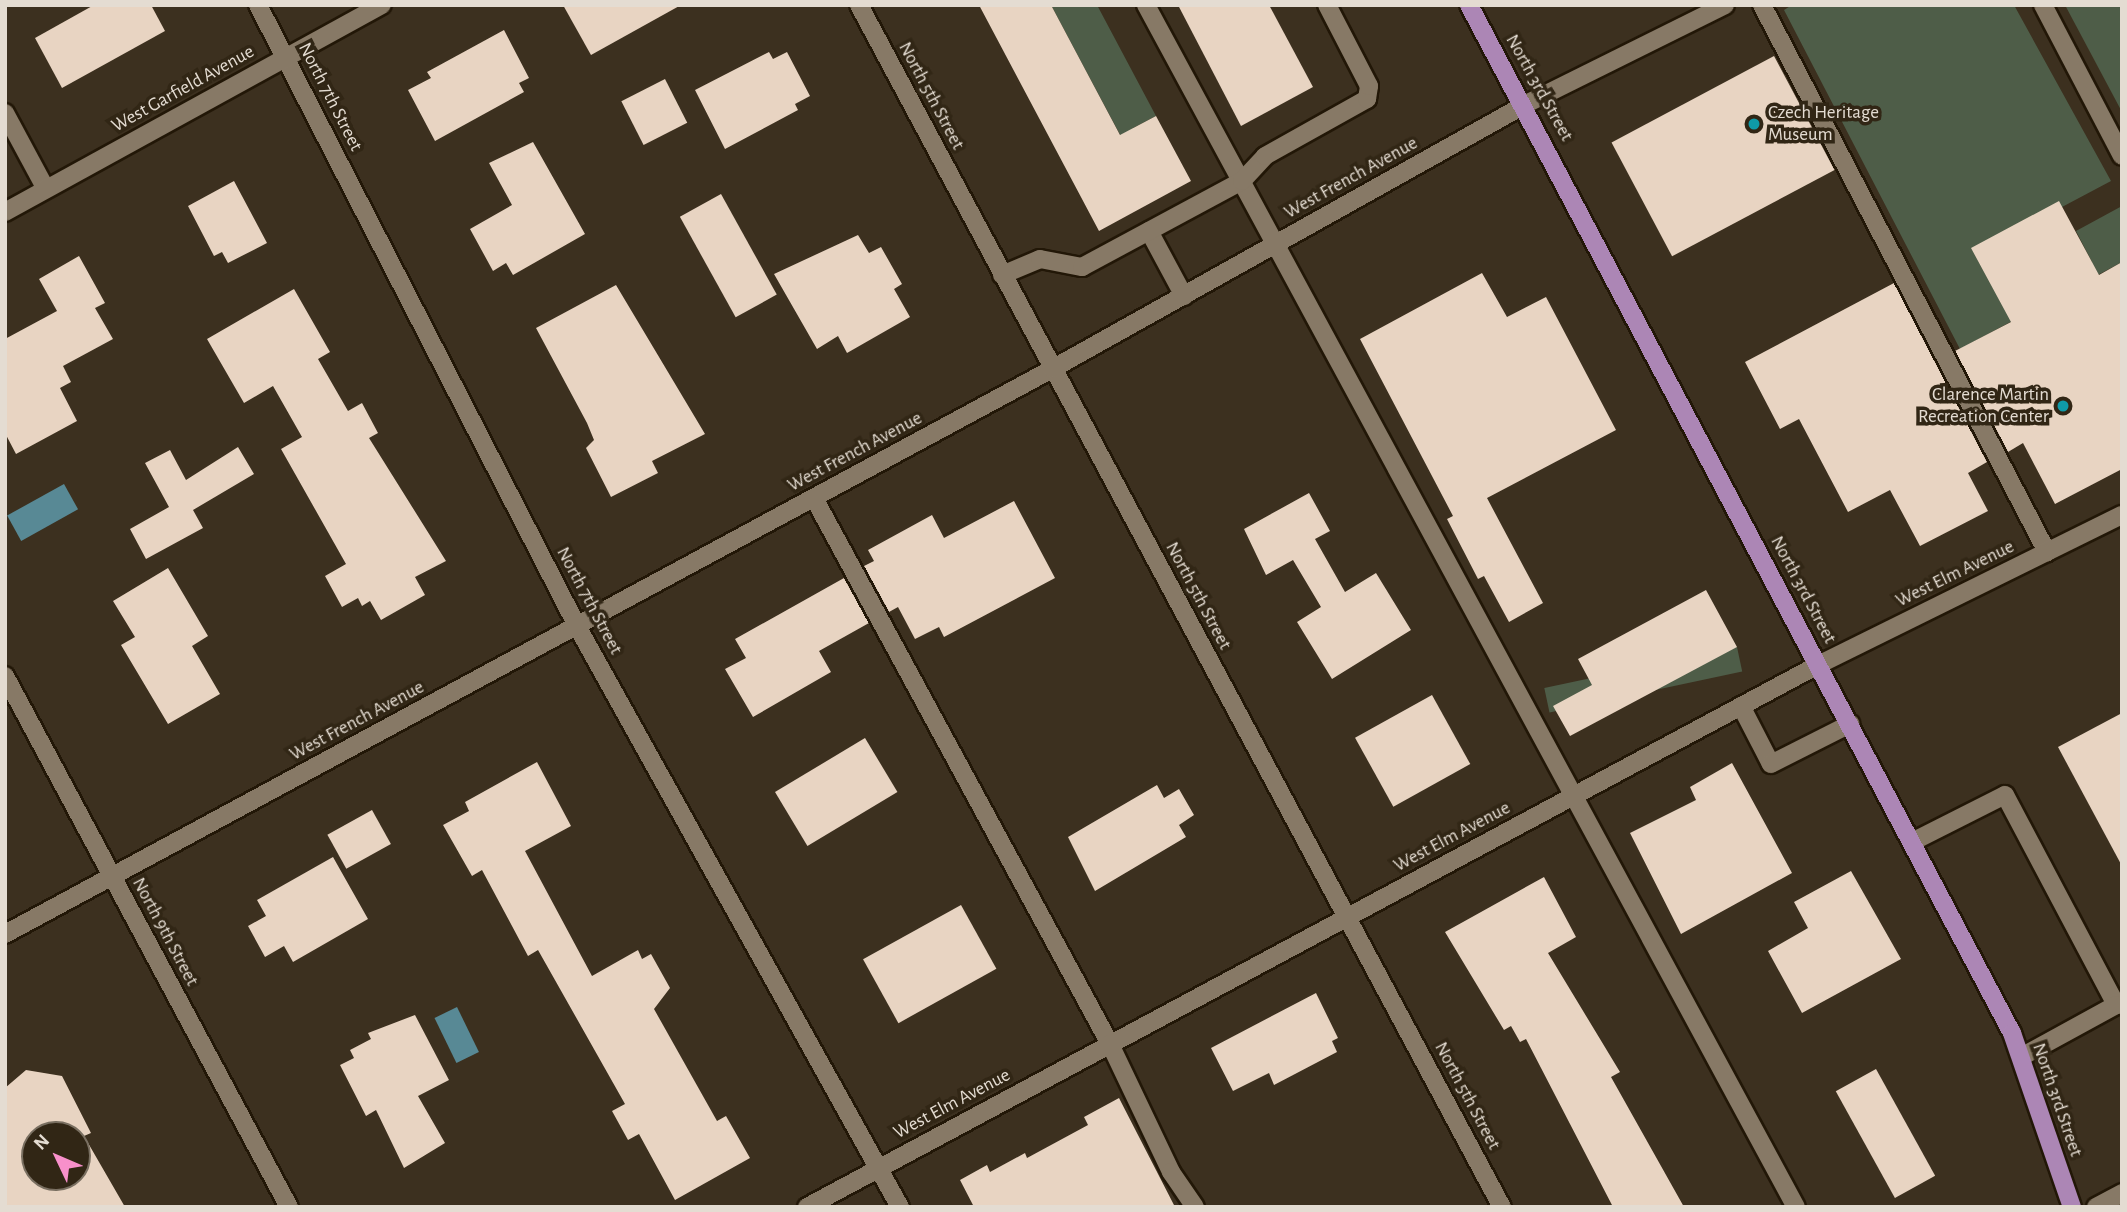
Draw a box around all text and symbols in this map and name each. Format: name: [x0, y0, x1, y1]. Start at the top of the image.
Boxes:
street label: North 3rd Street: [1500, 31, 1578, 145]
street label: North 5th Street: [893, 38, 969, 154]
street label: North 7th Street: [293, 39, 367, 155]
street label: West Garfield Avenue: [108, 40, 258, 138]
place label: Czech Heritage Museum: [1768, 102, 1879, 146]
marker: Czech Heritage Museum: [1746, 116, 1762, 132]
street label: West French Avenue: [1280, 132, 1422, 224]
place label: Clarence Martin Recreation Center: [1918, 384, 2049, 428]
marker: Clarence Martin Recreation Center: [2055, 398, 2071, 414]
street label: West French Avenue: [784, 407, 926, 497]
street label: North 3rd Street: [1765, 532, 1841, 648]
street label: West Elm Avenue: [1892, 536, 2018, 612]
street label: North 5th Street: [1160, 538, 1236, 654]
street label: North 7th Street: [551, 543, 627, 659]
street label: West French Avenue: [286, 676, 428, 766]
street label: West Elm Avenue: [1390, 797, 1514, 877]
street label: North 9th Street: [127, 874, 203, 990]
street label: North 5th Street: [1429, 1038, 1505, 1154]
street label: North 3rd Street: [2027, 1040, 2087, 1160]
street label: West Elm Avenue: [890, 1064, 1014, 1144]
north arrow: [21, 1121, 91, 1191]
text: N: [31, 1131, 53, 1154]

